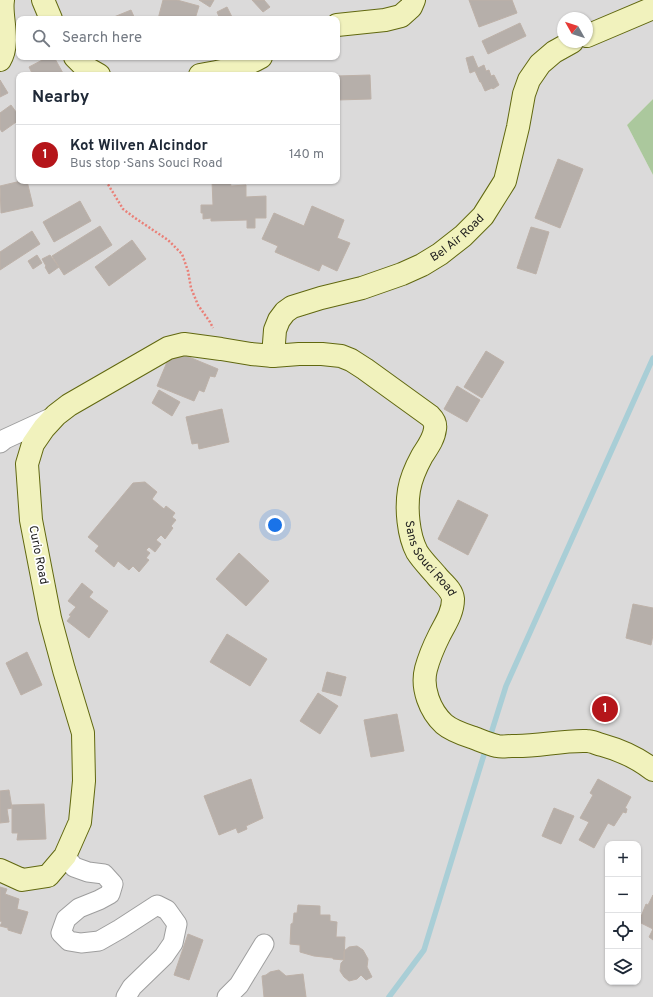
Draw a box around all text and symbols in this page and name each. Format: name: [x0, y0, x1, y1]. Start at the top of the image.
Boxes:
north arrow: [557, 12, 593, 48]
search box: [16, 16, 340, 60]
icon: search: [30, 27, 52, 49]
text: Search here: [62, 29, 142, 48]
text: Nearby: [32, 87, 89, 109]
text: Kot Wilven Alcindor: [70, 137, 208, 156]
text: 1: [42, 147, 48, 163]
text: 140 m: [289, 147, 324, 163]
text: Bus stop · Sans Souci Road: [70, 156, 223, 172]
street label: Bel Air Road: [428, 211, 488, 266]
your location: [265, 515, 285, 535]
street label: Sans Souci Road: [400, 520, 460, 599]
street label: Curio Road: [24, 524, 52, 586]
pin: 1: [592, 694, 618, 724]
map controls: [605, 841, 641, 985]
button: +: [605, 841, 641, 877]
button: −: [605, 877, 641, 913]
button: locate: [605, 913, 641, 949]
button: layers: [605, 949, 641, 985]

